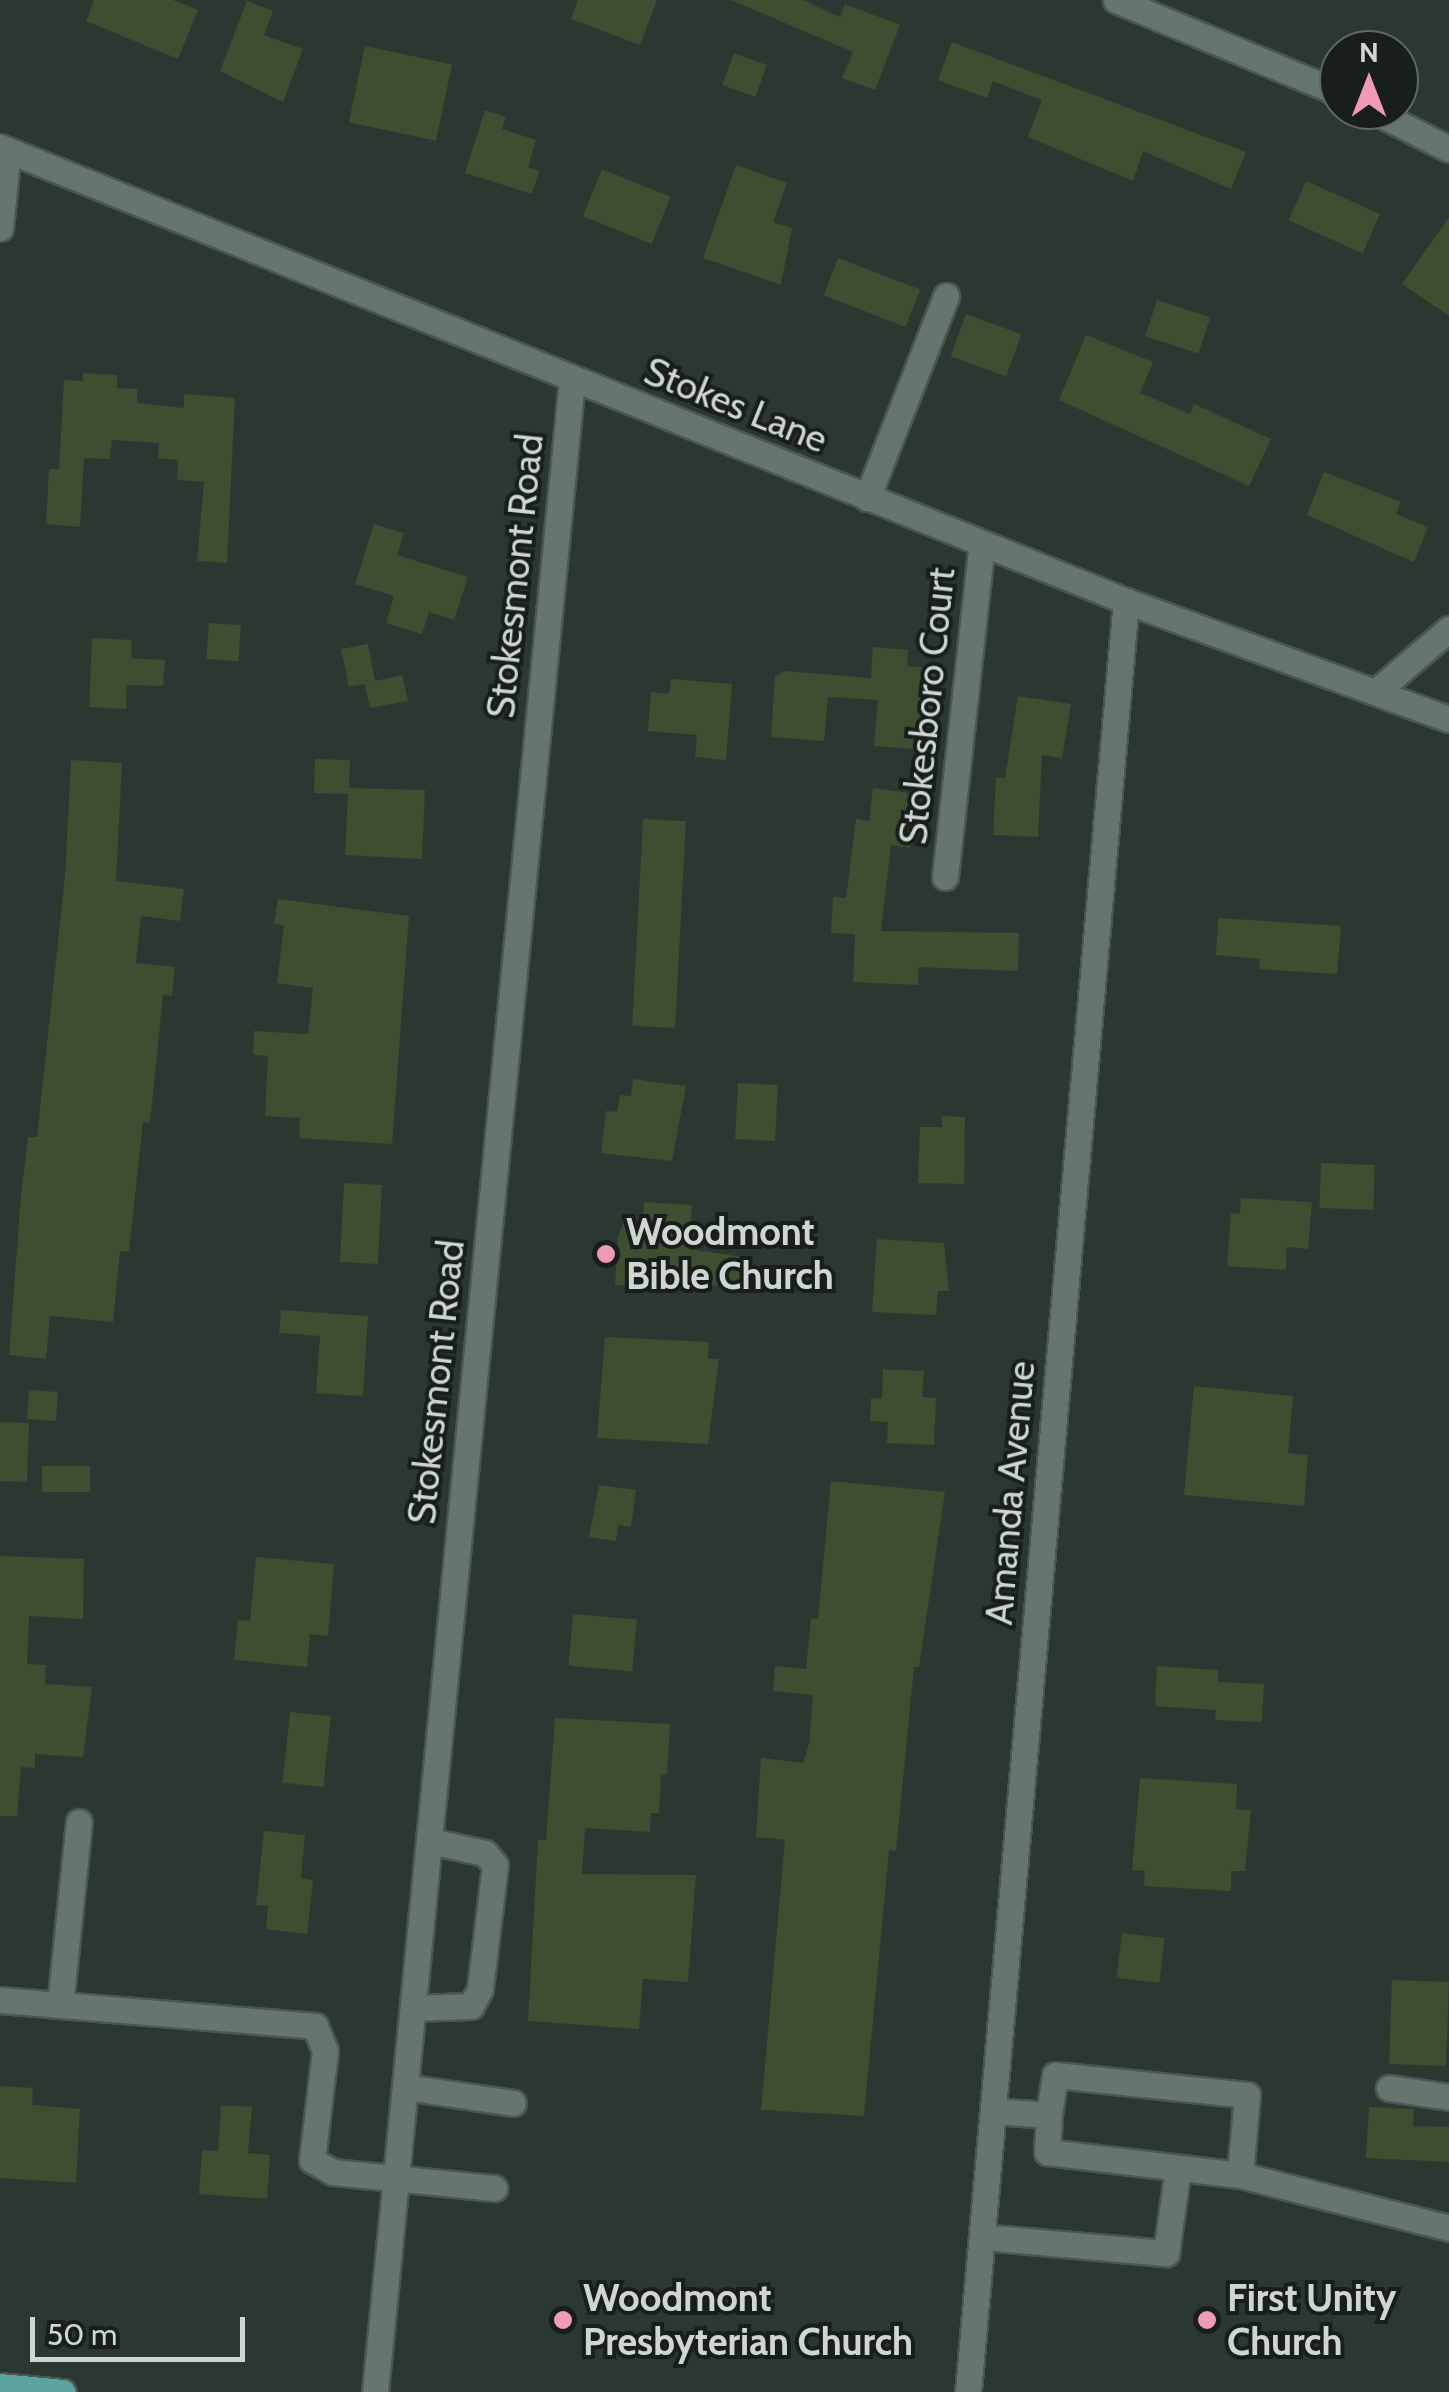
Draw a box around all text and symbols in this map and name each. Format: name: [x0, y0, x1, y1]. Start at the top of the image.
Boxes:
north arrow: [1319, 30, 1419, 130]
text: N: [1359, 35, 1379, 69]
street label: Stokes Lane: [638, 348, 834, 462]
street label: Stokesmont Road: [477, 432, 553, 720]
street label: Stokesboro Court: [890, 565, 964, 847]
place label: Woodmont Bible Church: [626, 1209, 834, 1298]
street label: Stokesmont Road: [398, 1238, 474, 1526]
marker: Woodmont Bible Church: [595, 1243, 617, 1265]
street label: Amanda Avenue: [976, 1359, 1044, 1627]
place label: Woodmont Presbyterian Church: [583, 2275, 913, 2364]
place label: First Unity Church: [1227, 2275, 1396, 2364]
scale bar: [35, 2297, 250, 2359]
marker: Woodmont Presbyterian Church: [552, 2309, 574, 2331]
marker: First Unity Church: [1196, 2309, 1218, 2331]
text: 50 m: [47, 2316, 117, 2353]

